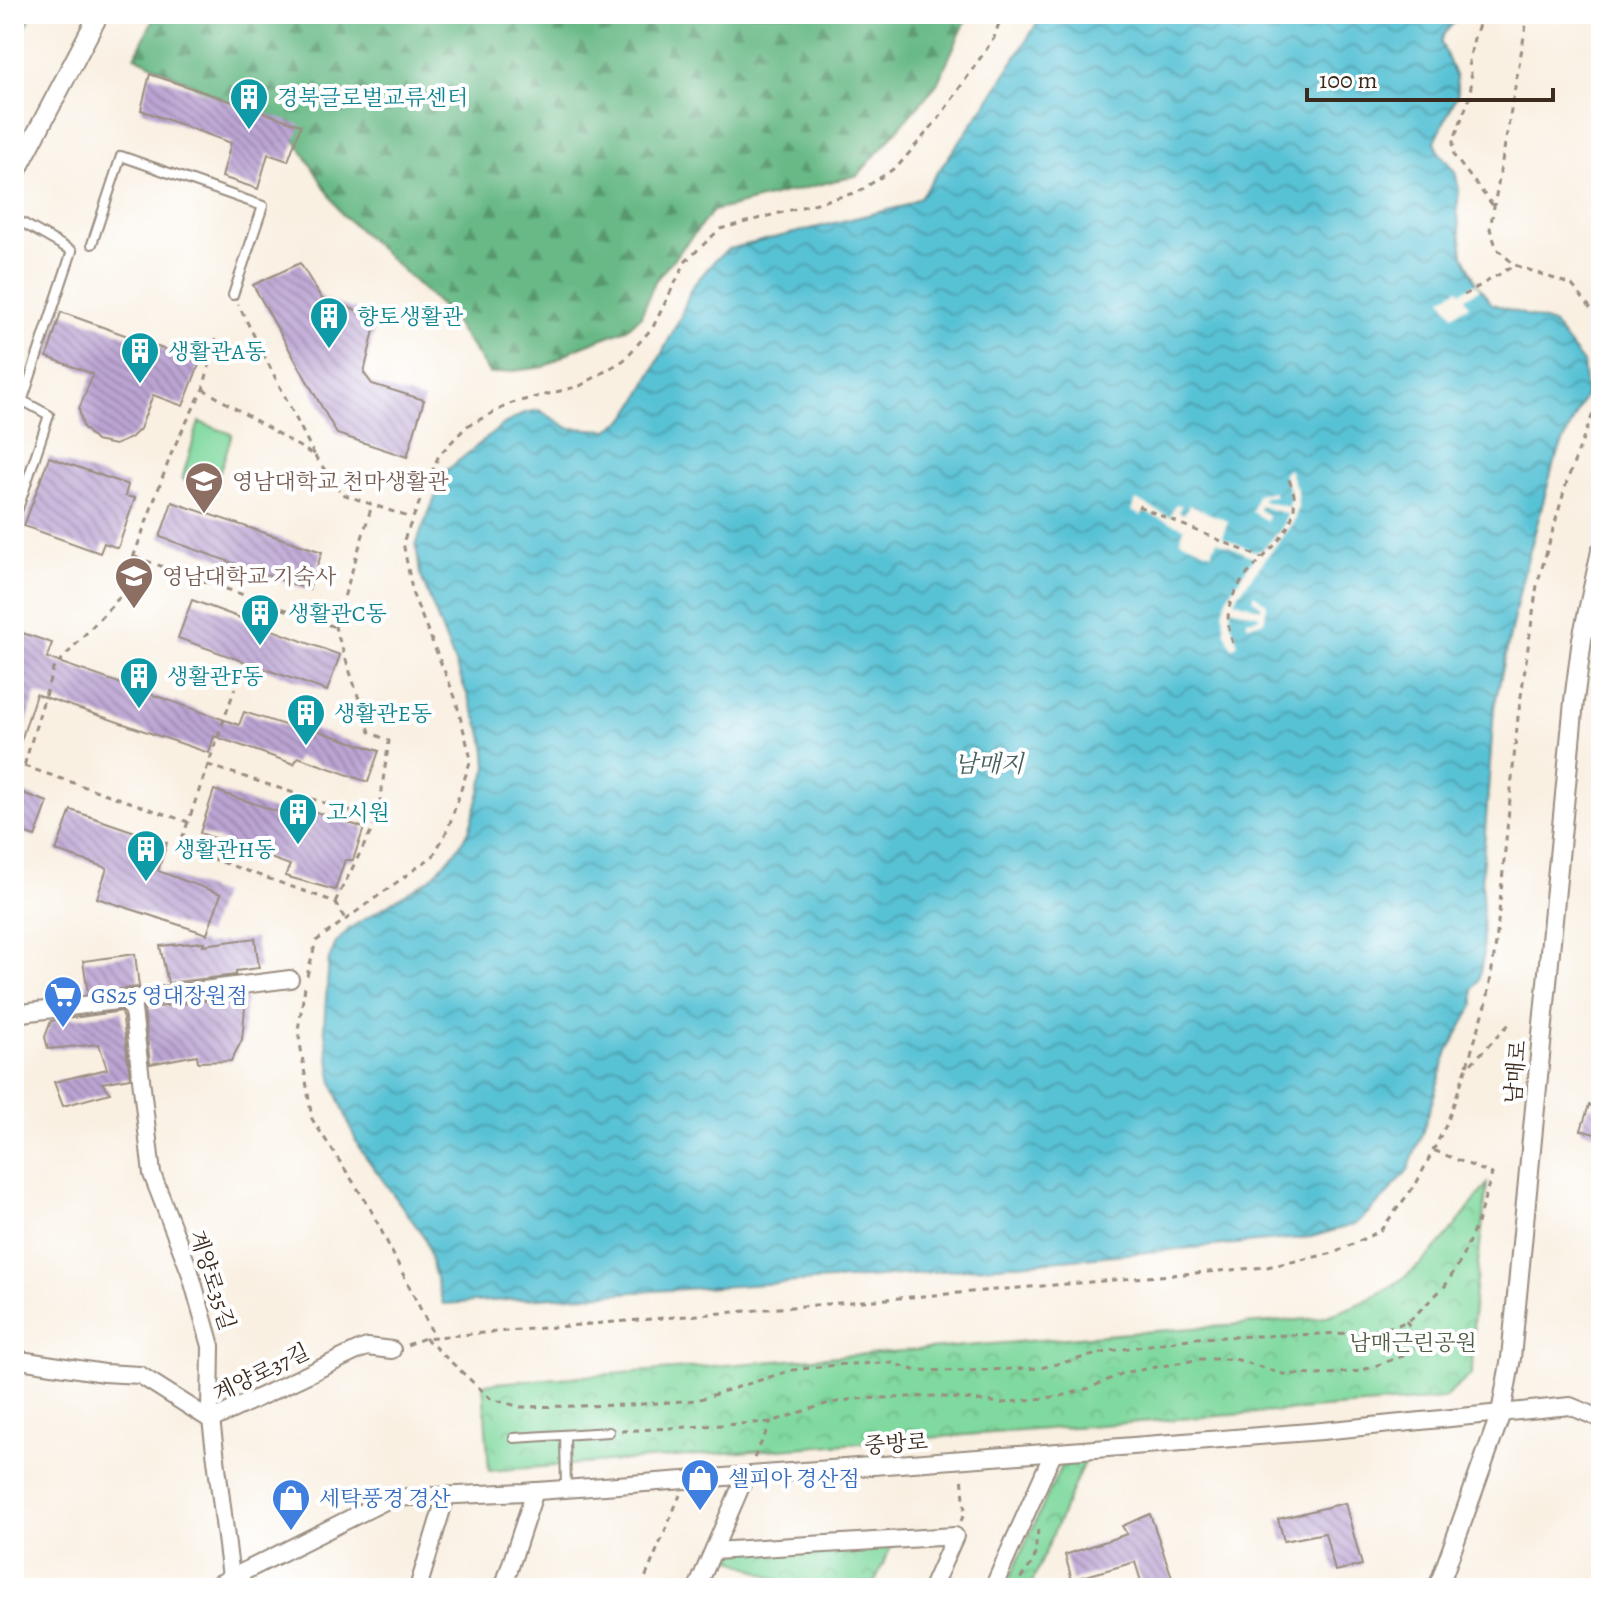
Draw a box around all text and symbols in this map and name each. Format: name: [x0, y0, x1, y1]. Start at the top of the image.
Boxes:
scale bar: [1307, 52, 1553, 102]
text: 100 m: [1319, 64, 1378, 96]
building icon: 경북글로벌교류센터: [228, 76, 270, 131]
place label: 경북글로벌교류센터: [277, 83, 468, 113]
building icon: 향토생활관: [308, 295, 350, 350]
place label: 향토생활관: [357, 302, 464, 332]
building icon: 생활관A동: [119, 330, 161, 385]
place label: 생활관A동: [168, 337, 266, 367]
school or university icon: 영남대학교 천마생활관: [183, 460, 225, 515]
place label: 영남대학교 천마생활관: [232, 467, 450, 497]
school or university icon: 영남대학교 기숙사: [113, 555, 155, 610]
place label: 영남대학교 기숙사: [162, 562, 337, 592]
building icon: 생활관C동: [239, 592, 281, 647]
place label: 생활관C동: [288, 599, 387, 629]
building icon: 생활관F동: [118, 655, 160, 710]
place label: 생활관F동: [167, 662, 263, 692]
building icon: 생활관E동: [285, 692, 327, 747]
place label: 생활관E동: [334, 699, 432, 729]
water label: 남매지: [954, 748, 1026, 780]
building icon: 고시원: [277, 791, 319, 846]
place label: 고시원: [326, 798, 390, 828]
building icon: 생활관H동: [125, 828, 167, 883]
place label: 생활관H동: [174, 835, 276, 865]
supermarket icon: GS25 영대장원점: [42, 974, 84, 1029]
place label: GS25 영대장원점: [91, 981, 248, 1011]
street label: 남매로: [1498, 1039, 1534, 1105]
street label: 계양로35길: [182, 1226, 242, 1334]
park label: 남매근린공원: [1349, 1328, 1477, 1358]
street label: 계양로37길: [208, 1337, 314, 1409]
street label: 중방로: [863, 1427, 929, 1461]
shop icon: 셀피아 경산점: [679, 1457, 721, 1512]
place label: 셀피아 경산점: [728, 1464, 860, 1494]
shop icon: 세탁풍경 경산: [270, 1477, 312, 1532]
place label: 세탁풍경 경산: [319, 1484, 452, 1514]

